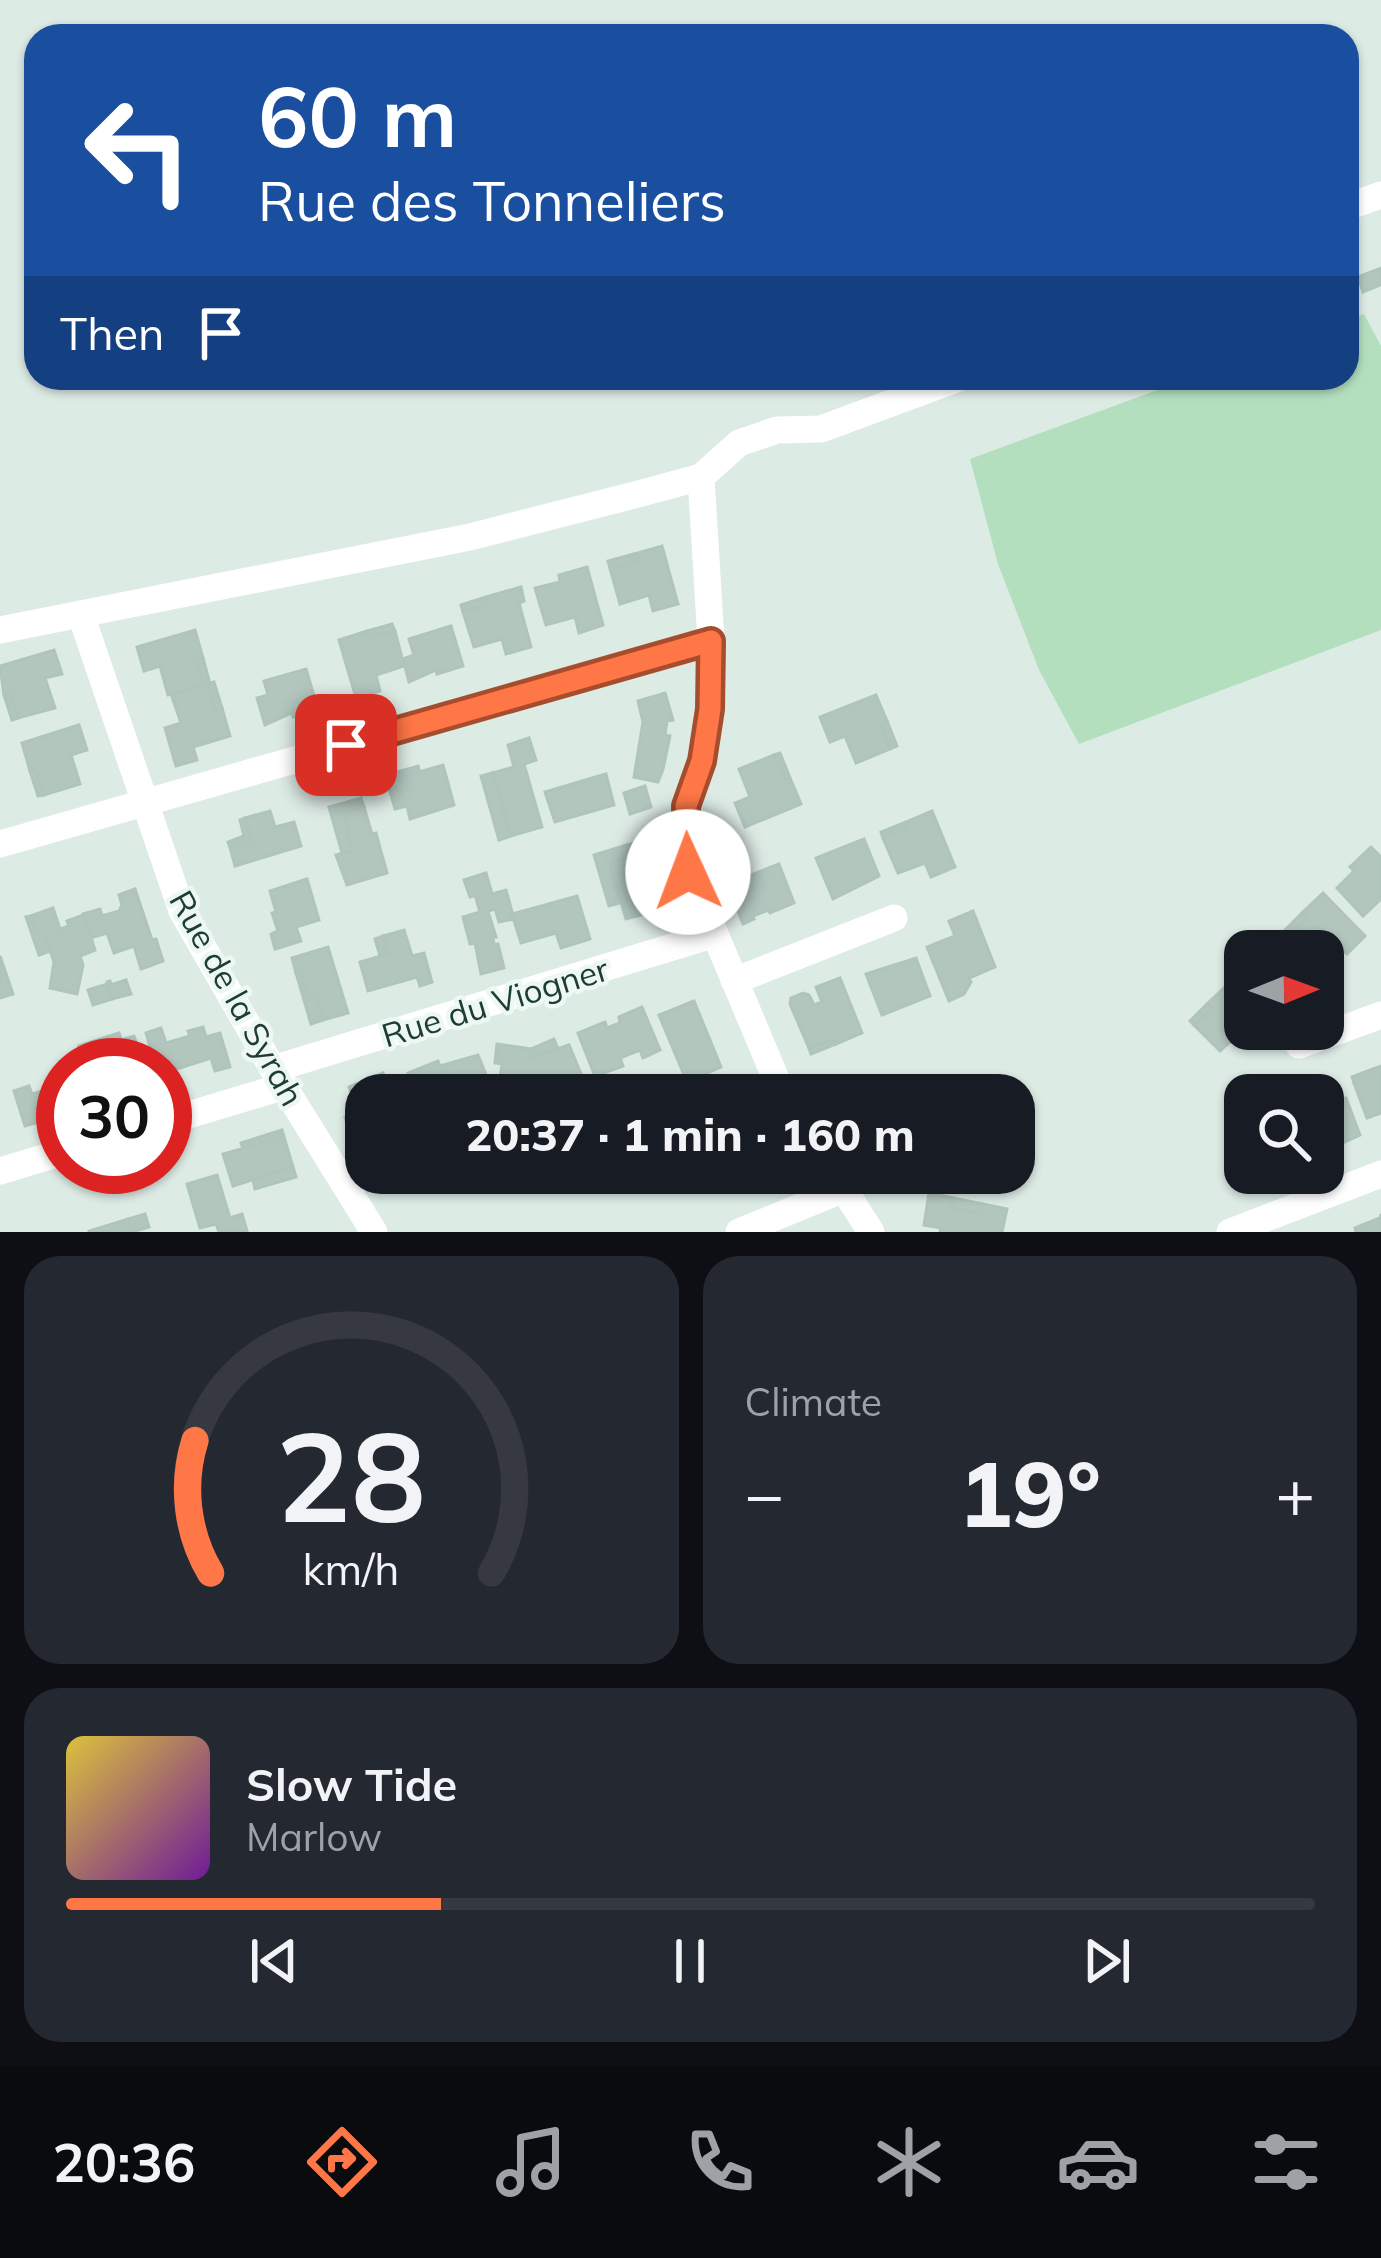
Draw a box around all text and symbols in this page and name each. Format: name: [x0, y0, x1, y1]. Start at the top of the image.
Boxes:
text: 60 m: [258, 63, 457, 168]
icon: left: [60, 72, 216, 228]
text: Rue des Tonneliers: [258, 167, 726, 235]
icon: arrive: [188, 300, 254, 366]
text: Then: [60, 305, 164, 361]
pin: [295, 694, 397, 796]
icon: arrive: [313, 712, 379, 778]
position arrow: [625, 809, 751, 935]
street label: Rue de la Syrah: [161, 883, 314, 1113]
north arrow: [1224, 930, 1344, 1050]
map controls: [1224, 930, 1344, 1194]
street label: Rue du Viogner: [377, 948, 613, 1055]
speed limit sign: 30: [36, 1038, 192, 1194]
button: search: [1224, 1074, 1344, 1194]
text: 20:37 · 1 min · 160 m: [465, 1106, 915, 1162]
text: Climate: [745, 1377, 882, 1426]
text: 28: [276, 1397, 426, 1553]
text: 19°: [958, 1437, 1101, 1550]
text: −: [745, 1452, 784, 1535]
text: +: [1275, 1452, 1315, 1535]
text: km/h: [303, 1542, 400, 1596]
text: Slow Tide: [246, 1756, 457, 1812]
text: Marlow: [246, 1812, 382, 1861]
icon: previous: [241, 1928, 307, 1994]
icon: pause: [657, 1928, 723, 1994]
icon: next: [1074, 1928, 1140, 1994]
icon: directions: [300, 2120, 384, 2204]
icon: music: [489, 2120, 573, 2204]
icon: phone: [678, 2120, 762, 2204]
icon: climate: [867, 2120, 951, 2204]
icon: car: [1056, 2120, 1140, 2204]
icon: filters: [1244, 2120, 1328, 2204]
text: 20:36: [52, 2128, 195, 2196]

